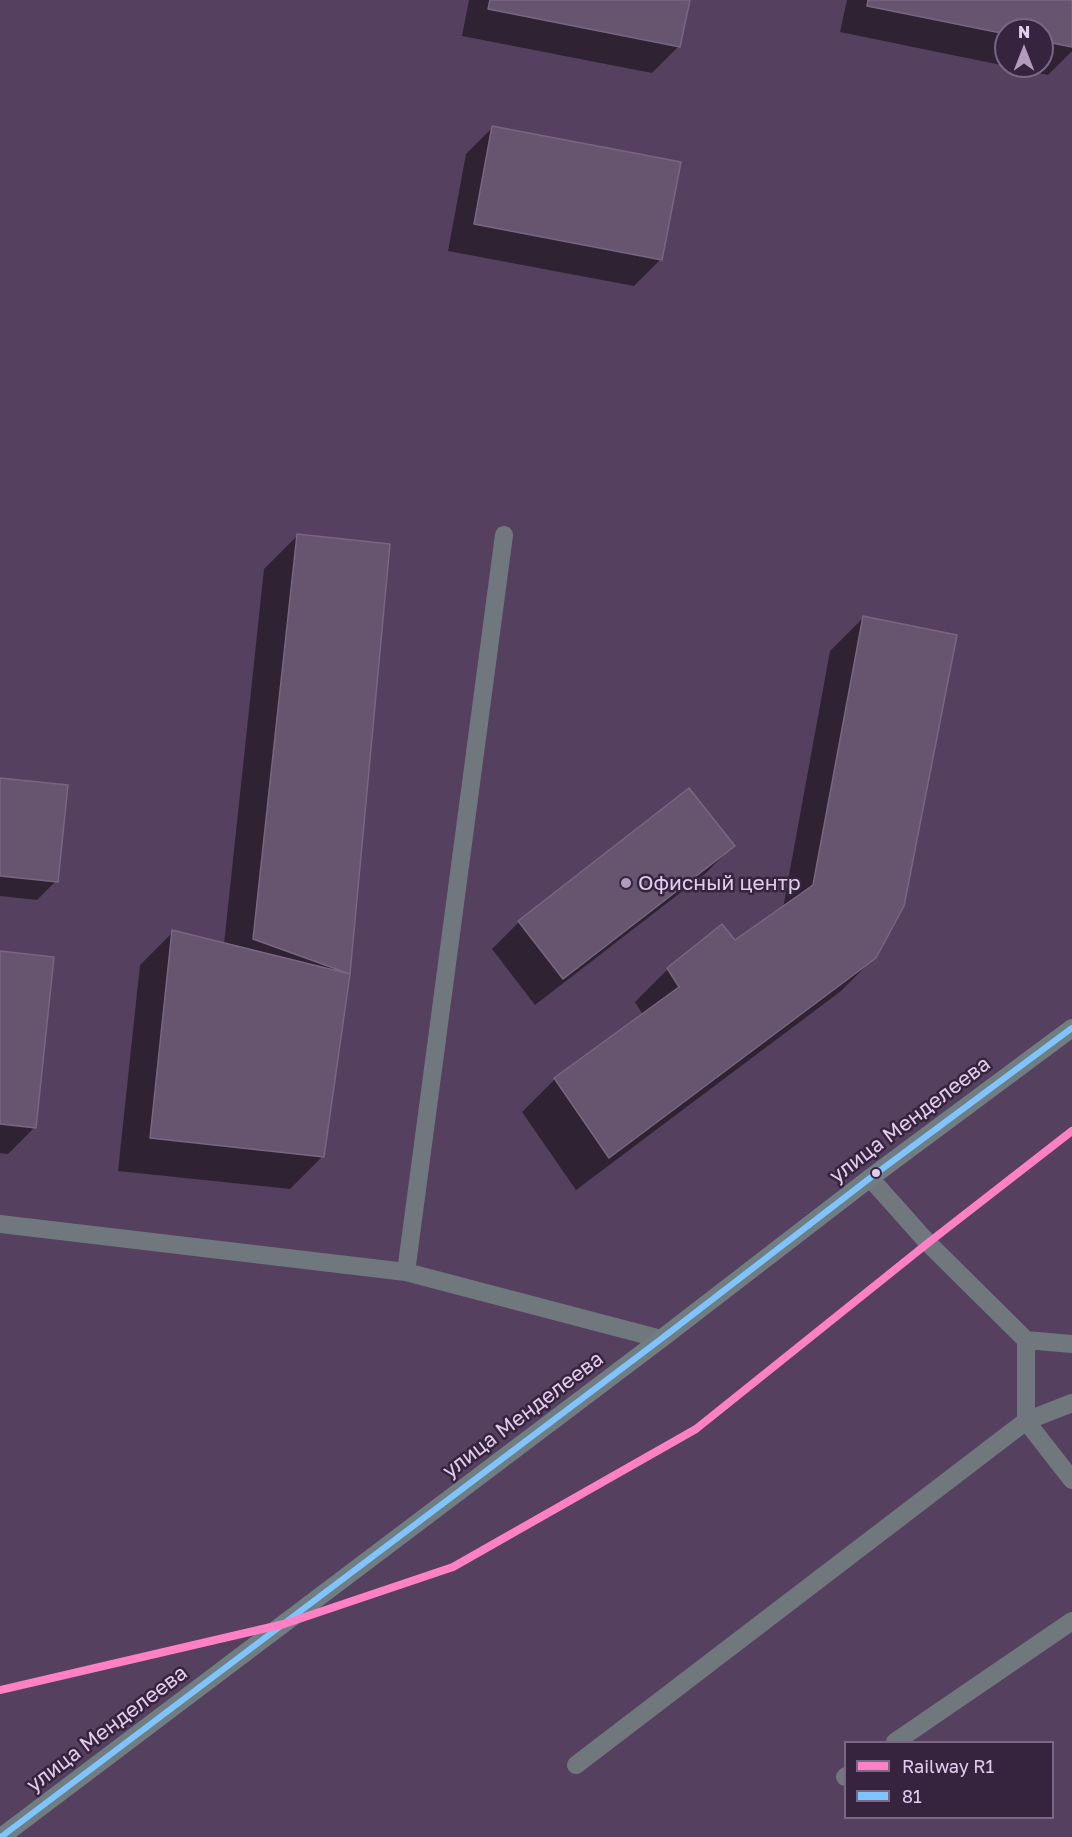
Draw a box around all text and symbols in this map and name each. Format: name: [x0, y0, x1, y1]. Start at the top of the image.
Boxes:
north arrow: [994, 18, 1054, 78]
text: N: [1018, 22, 1030, 42]
place label: Офисный центр: [638, 870, 801, 896]
marker: Офисный центр: [619, 876, 633, 890]
street label: улица Менделеева: [825, 1051, 995, 1189]
unlabelled marker: [870, 1167, 882, 1179]
street label: улица Менделеева: [438, 1346, 608, 1484]
street label: улица Менделеева: [22, 1660, 192, 1798]
legend: [844, 1741, 1054, 1819]
text: Railway R1: [902, 1755, 994, 1777]
text: 81: [902, 1785, 922, 1807]

